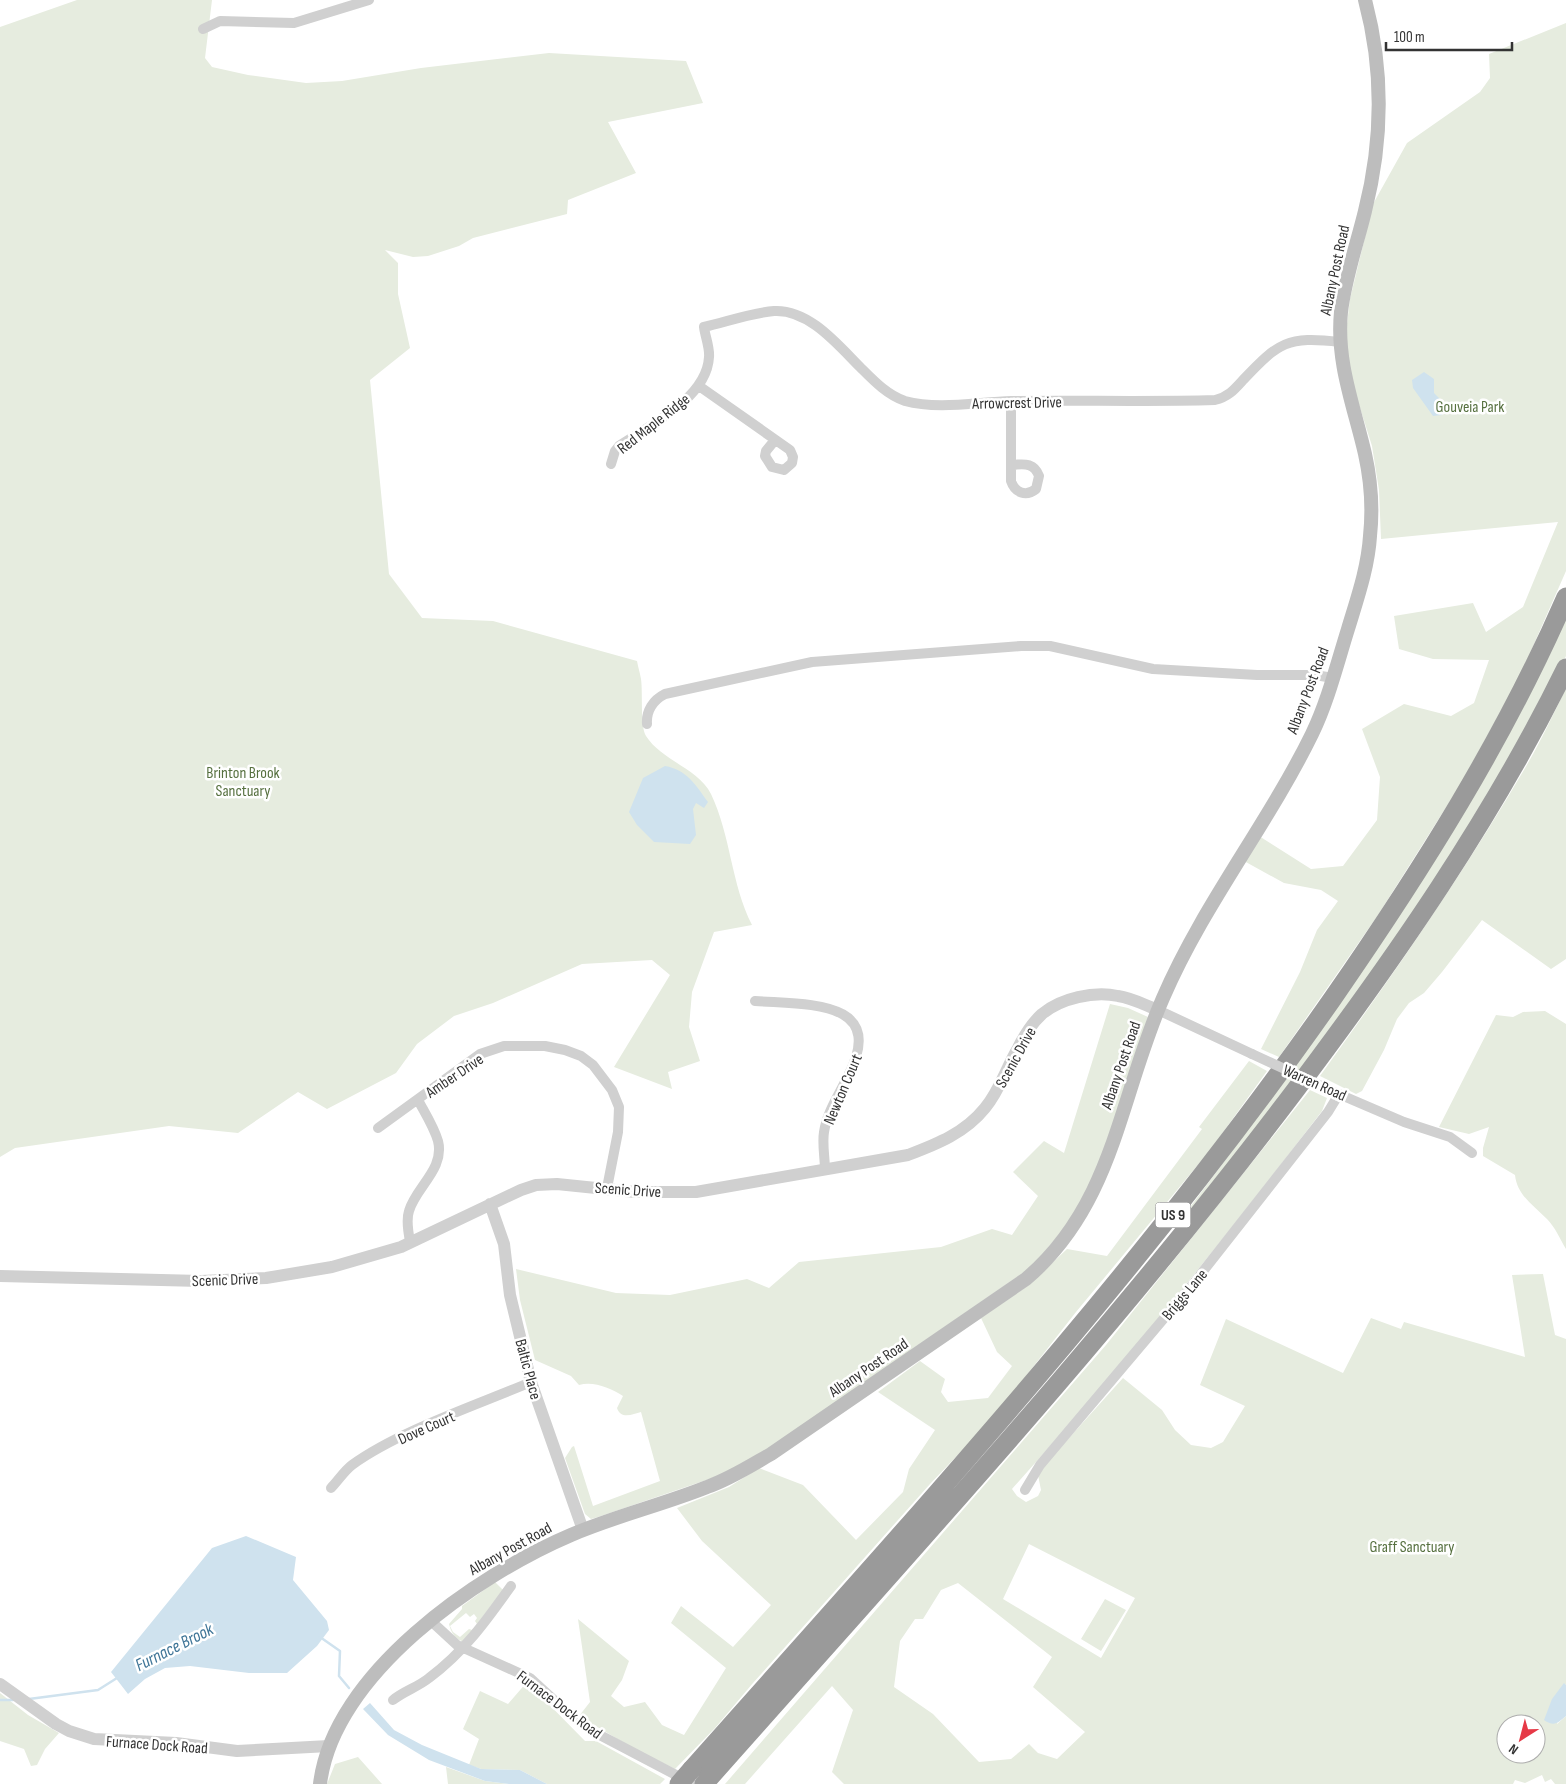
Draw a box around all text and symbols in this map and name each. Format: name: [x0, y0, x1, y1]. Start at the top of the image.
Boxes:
scale bar: [1386, 20, 1512, 52]
text: 100 m: [1394, 28, 1425, 47]
street label: Albany Post Road: [1316, 224, 1354, 318]
street label: Red Maple Ridge: [614, 390, 694, 458]
street label: Arrowcrest Drive: [971, 393, 1062, 414]
park label: Gouveia Park: [1436, 398, 1504, 417]
street label: Albany Post Road: [1283, 644, 1334, 738]
park label: Brinton Brook Sanctuary: [206, 764, 280, 801]
street label: Albany Post Road: [1097, 1019, 1145, 1113]
street label: Scenic Drive: [992, 1024, 1041, 1091]
street label: Amber Drive: [422, 1050, 487, 1103]
street label: Newton Court: [820, 1051, 867, 1128]
street label: Warren Road: [1280, 1061, 1349, 1106]
street label: Scenic Drive: [594, 1179, 662, 1202]
road number: US 9: [1156, 1202, 1190, 1228]
street label: Briggs Lane: [1158, 1265, 1212, 1324]
street label: Scenic Drive: [192, 1270, 259, 1291]
street label: Albany Post Road: [825, 1335, 912, 1402]
street label: Baltic Place: [510, 1337, 545, 1402]
street label: Dove Court: [395, 1407, 458, 1449]
street label: Albany Post Road: [465, 1519, 555, 1580]
park label: Graff Sanctuary: [1369, 1538, 1455, 1557]
water label: Furnace Brook: [132, 1618, 218, 1676]
street label: Furnace Dock Road: [513, 1667, 605, 1743]
north arrow: [1496, 1714, 1546, 1764]
street label: Furnace Dock Road: [105, 1732, 208, 1759]
text: N: [1506, 1740, 1522, 1758]

